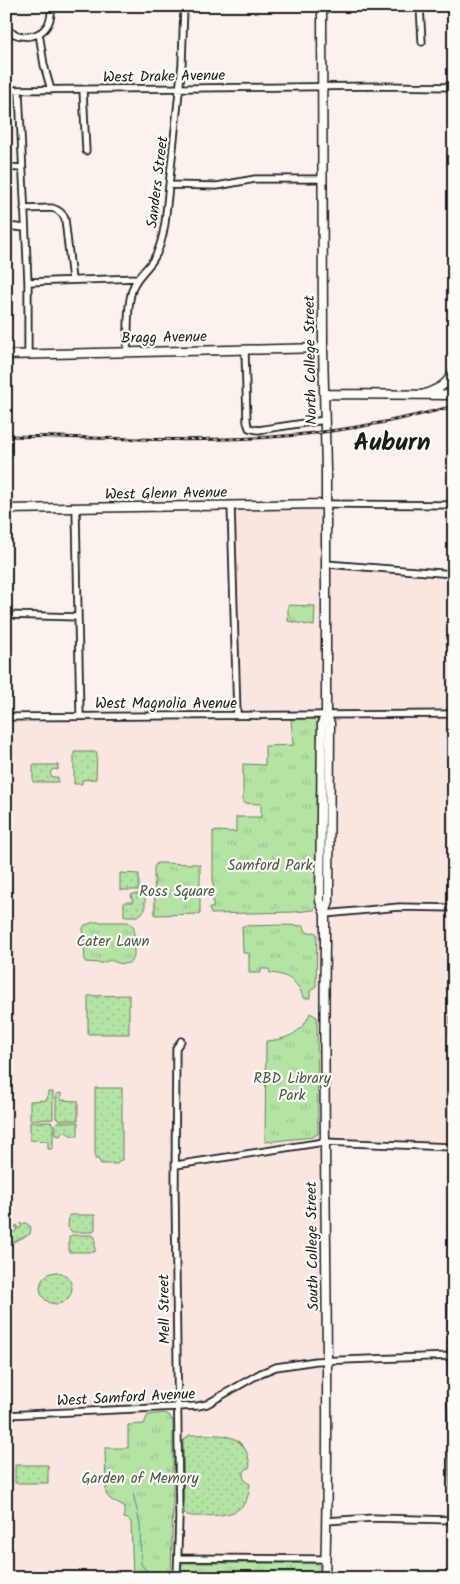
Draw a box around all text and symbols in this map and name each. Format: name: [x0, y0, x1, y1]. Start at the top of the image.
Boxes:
street label: West Drake Avenue: [103, 64, 226, 90]
street label: Sanders Street: [140, 134, 176, 230]
street label: North College Street: [298, 295, 324, 425]
street label: Bragg Avenue: [121, 325, 207, 351]
district label: Auburn: [353, 423, 431, 463]
street label: West Glenn Avenue: [105, 481, 228, 507]
street label: West Magnolia Avenue: [95, 692, 237, 716]
park label: Samford Park: [227, 854, 313, 878]
park label: Ross Square: [139, 880, 215, 904]
park label: Cater Lawn: [77, 930, 149, 954]
park label: RBD Library Park: [253, 1067, 332, 1108]
street label: South College Street: [300, 1181, 326, 1311]
street label: Mell Street: [152, 1274, 178, 1344]
street label: West Samford Avenue: [56, 1382, 196, 1414]
park label: Garden of Memory: [81, 1467, 200, 1491]

